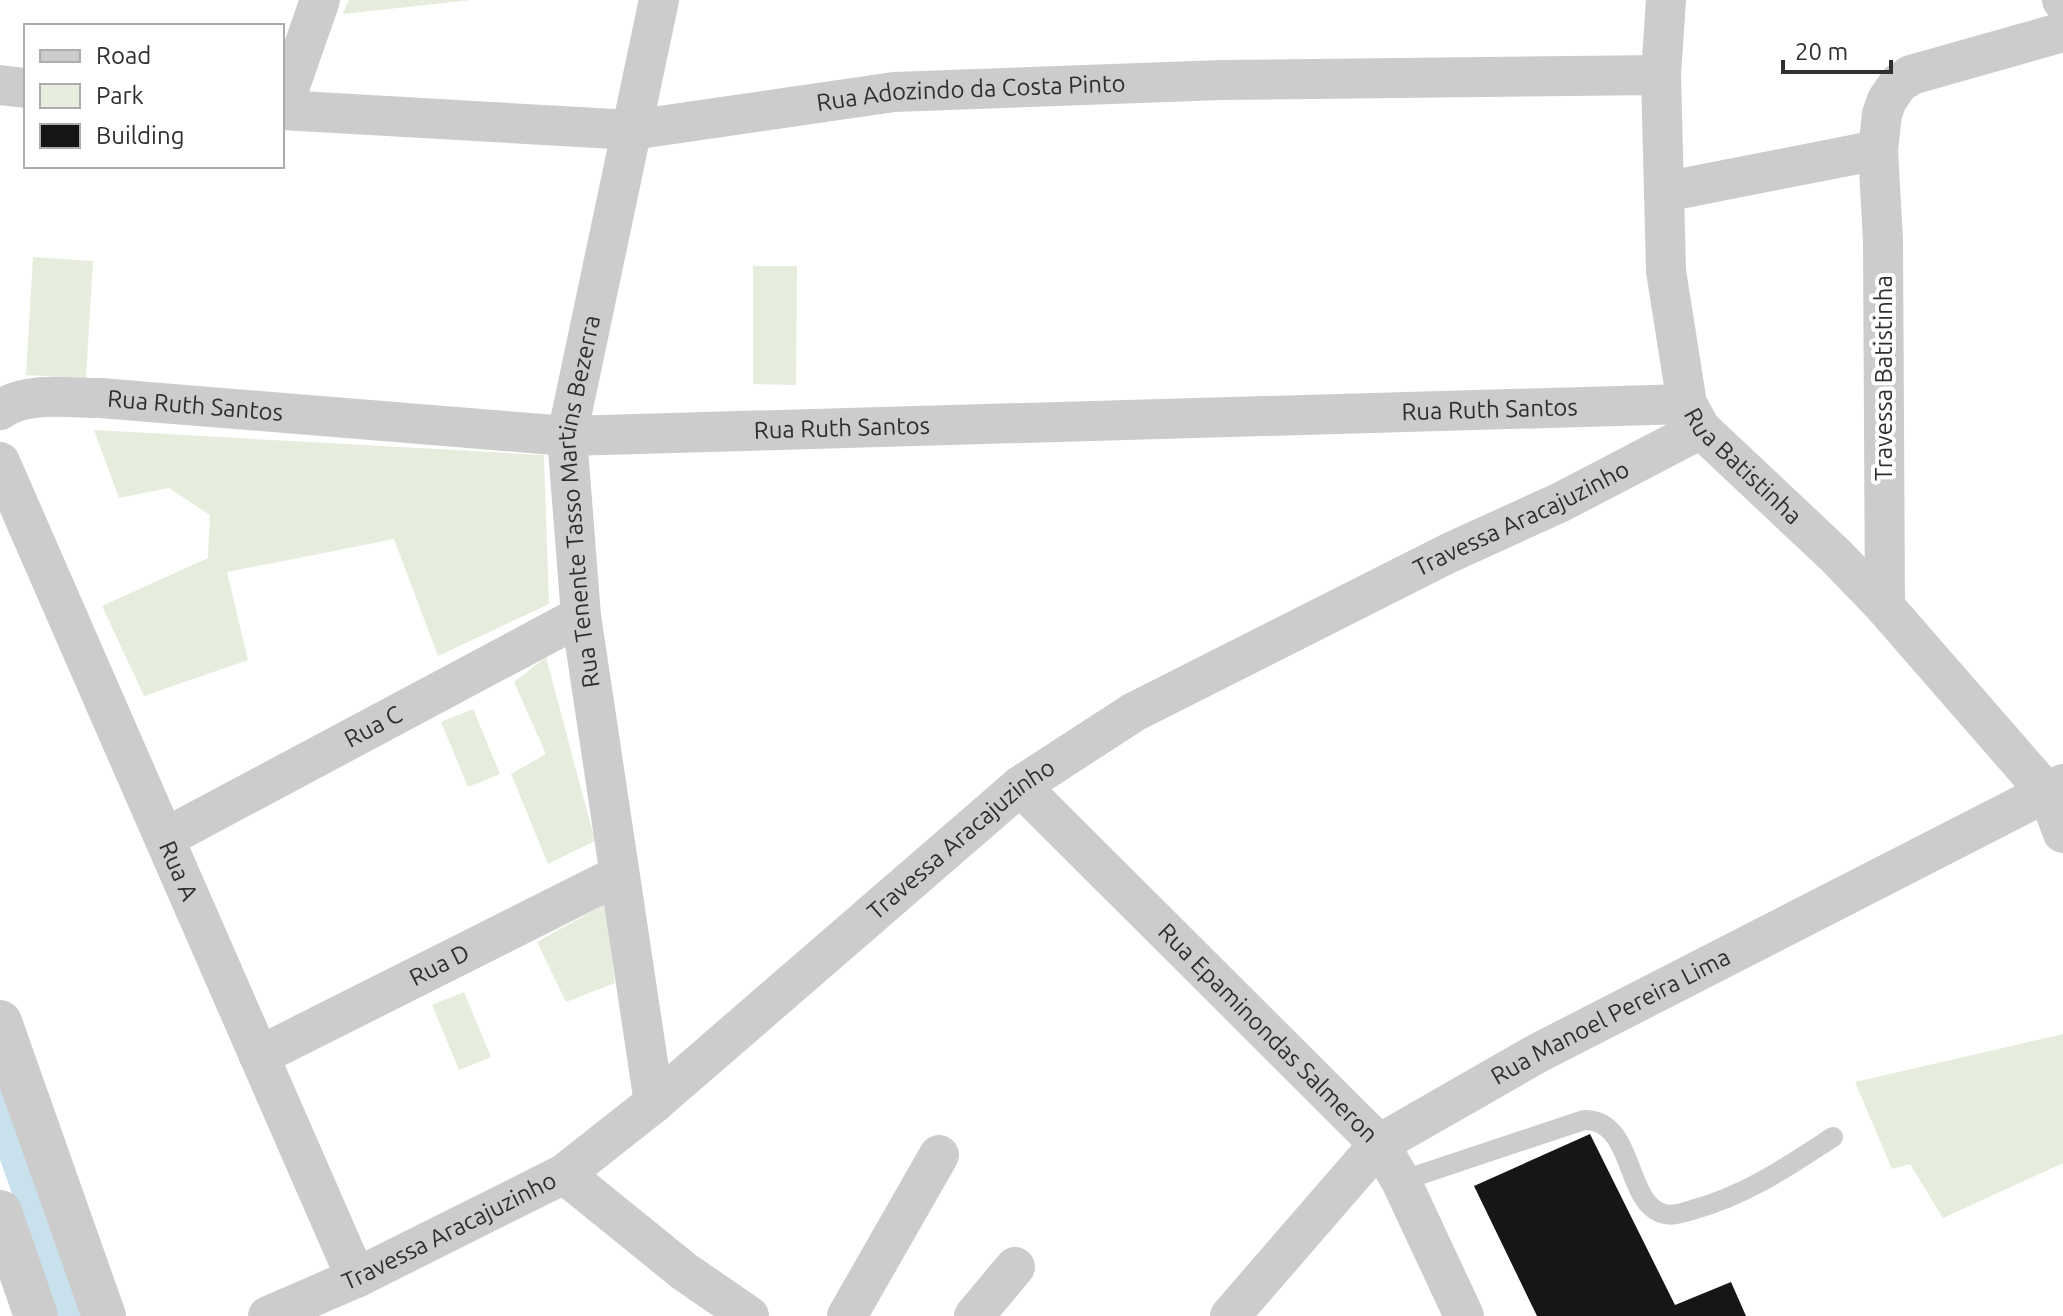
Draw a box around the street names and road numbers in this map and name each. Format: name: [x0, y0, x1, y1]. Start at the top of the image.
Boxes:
street label: Rua Adozindo da Costa Pinto: [815, 70, 1126, 116]
street label: Travessa Batistinha: [1870, 275, 1897, 481]
street label: Rua Tenente Tasso Martins Bezerra: [553, 313, 605, 690]
street label: Rua Ruth Santos: [106, 385, 284, 426]
street label: Rua Ruth Santos: [1401, 393, 1578, 425]
street label: Rua Batistinha: [1679, 403, 1807, 530]
street label: Rua Ruth Santos: [753, 412, 930, 444]
street label: Travessa Aracajuzinho: [1409, 455, 1633, 582]
street label: Rua C: [340, 700, 407, 753]
street label: Travessa Aracajuzinho: [862, 753, 1060, 925]
street label: Rua A: [154, 837, 204, 905]
street label: Rua Epaminondas Salmeron: [1153, 918, 1384, 1148]
street label: Rua D: [405, 938, 474, 991]
street label: Rua Manoel Pereira Lima: [1486, 943, 1735, 1090]
street label: Travessa Aracajuzinho: [338, 1166, 560, 1295]

